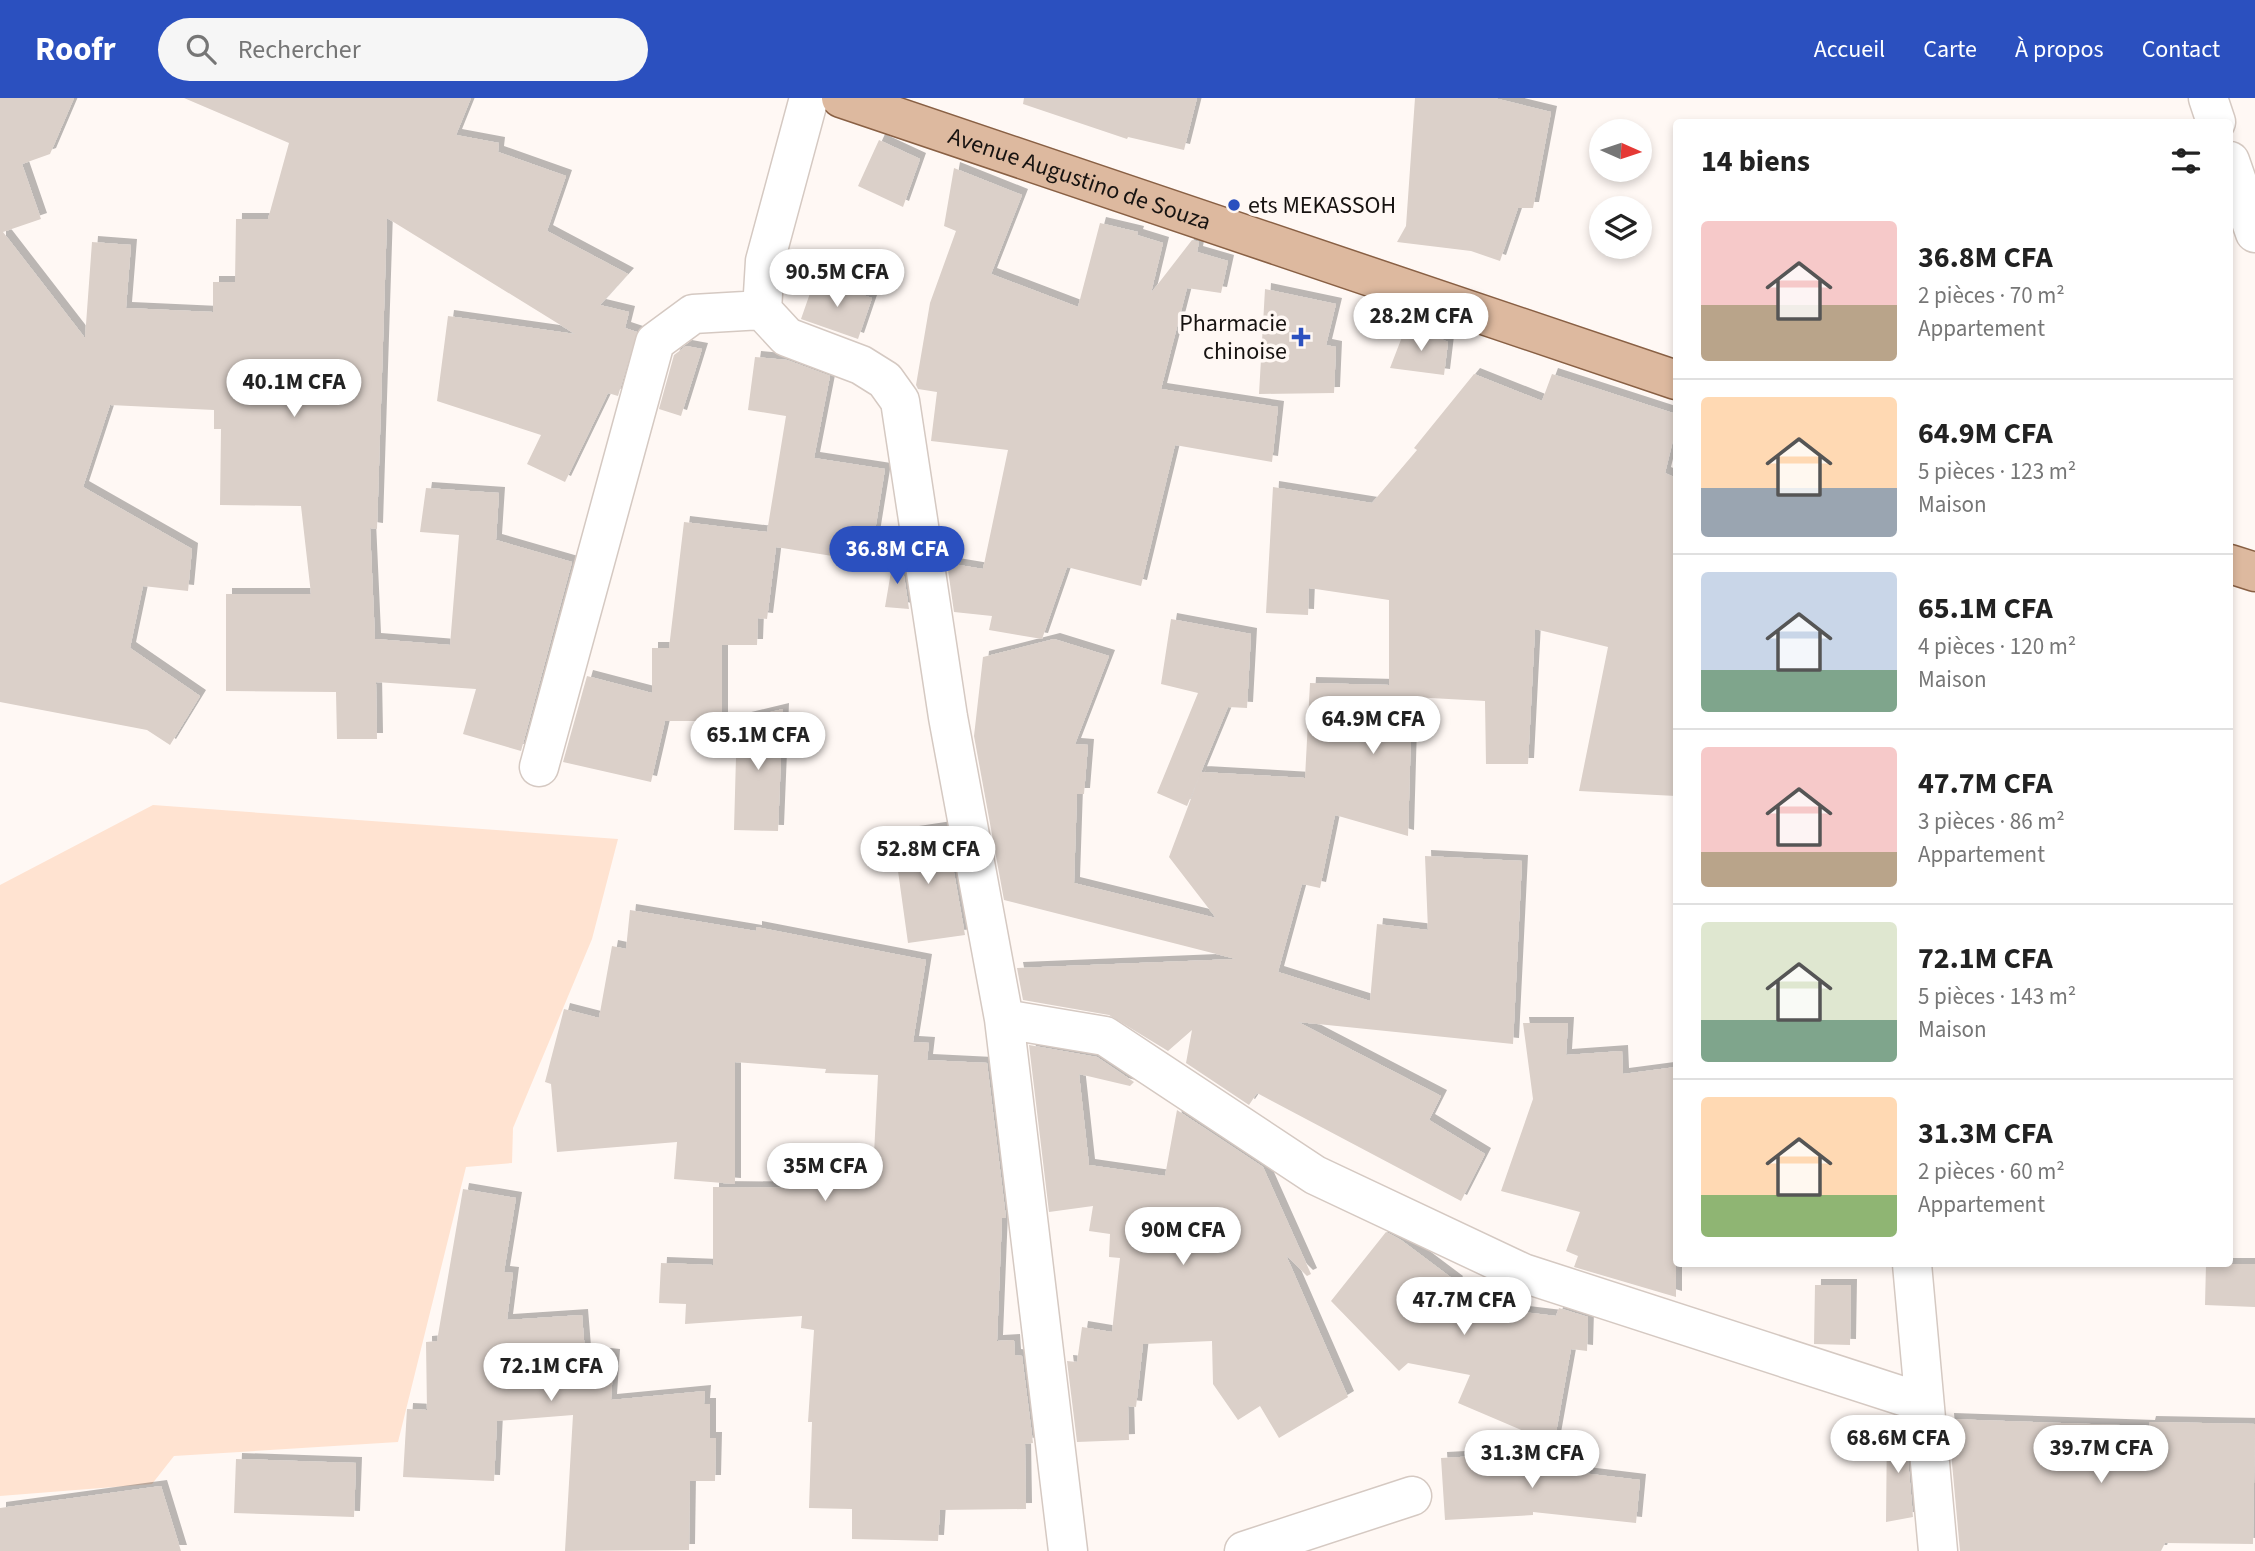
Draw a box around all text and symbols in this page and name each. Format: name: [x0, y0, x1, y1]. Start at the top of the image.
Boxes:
search box: [158, 18, 648, 81]
text: Roofr: [35, 26, 116, 73]
icon: search: [182, 30, 220, 68]
text: Rechercher: [238, 31, 361, 68]
text: Accueil: [1814, 32, 1885, 67]
text: Carte: [1923, 32, 1977, 67]
text: À propos: [2015, 32, 2104, 67]
text: Contact: [2142, 32, 2220, 67]
street label: Avenue Augustino de Souza: [944, 118, 1216, 240]
north arrow: [1589, 119, 1652, 182]
map controls: [1589, 119, 1652, 259]
text: 14 biens: [1701, 140, 1810, 183]
icon: filters: [2167, 142, 2205, 180]
place label: ets MEKASSOH: [1248, 188, 1396, 223]
button: layers: [1589, 196, 1652, 259]
marker: ets MEKASSOH: [1226, 197, 1242, 213]
text: 36.8M CFA: [1918, 236, 2053, 279]
icon: home: [1757, 249, 1841, 333]
pin: 90.5M CFA: [757, 250, 917, 309]
text: 90.5M CFA: [785, 255, 889, 288]
text: 2 pièces · 70 m²: [1918, 279, 2065, 312]
pin: 28.2M CFA: [1341, 294, 1501, 353]
text: 28.2M CFA: [1369, 299, 1473, 332]
place label: Pharmacie chinoise: [1179, 306, 1287, 369]
text: Appartement: [1918, 312, 2045, 345]
marker: Pharmacie chinoise: [1293, 329, 1309, 345]
pin: 40.1M CFA: [214, 360, 374, 419]
text: 40.1M CFA: [242, 365, 346, 398]
text: 64.9M CFA: [1918, 412, 2053, 455]
icon: home: [1757, 425, 1841, 509]
text: 5 pièces · 123 m²: [1918, 455, 2076, 488]
text: Maison: [1918, 488, 1987, 521]
pin: 36.8M CFA: [817, 526, 977, 586]
text: 36.8M CFA: [845, 532, 949, 565]
text: 65.1M CFA: [1918, 587, 2053, 630]
icon: home: [1757, 600, 1841, 684]
text: 4 pièces · 120 m²: [1918, 630, 2076, 663]
text: Maison: [1918, 663, 1987, 696]
pin: 64.9M CFA: [1293, 696, 1453, 756]
text: 64.9M CFA: [1321, 702, 1425, 735]
pin: 65.1M CFA: [678, 712, 838, 772]
text: 65.1M CFA: [706, 718, 810, 751]
text: 47.7M CFA: [1918, 762, 2053, 805]
icon: home: [1757, 775, 1841, 859]
text: 3 pièces · 86 m²: [1918, 805, 2065, 838]
pin: 52.8M CFA: [848, 826, 1008, 886]
text: 52.8M CFA: [876, 832, 980, 865]
text: Appartement: [1918, 838, 2045, 871]
text: 72.1M CFA: [1918, 937, 2053, 980]
icon: home: [1757, 950, 1841, 1034]
text: 5 pièces · 143 m²: [1918, 980, 2076, 1013]
text: Maison: [1918, 1013, 1987, 1046]
text: 31.3M CFA: [1918, 1112, 2053, 1155]
icon: home: [1757, 1125, 1841, 1209]
pin: 35M CFA: [760, 1144, 890, 1203]
text: 35M CFA: [783, 1149, 867, 1182]
text: 2 pièces · 60 m²: [1918, 1155, 2065, 1188]
text: Appartement: [1918, 1188, 2045, 1221]
pin: 90M CFA: [1118, 1208, 1248, 1267]
text: 90M CFA: [1141, 1213, 1225, 1246]
pin: 47.7M CFA: [1384, 1278, 1544, 1337]
text: 47.7M CFA: [1412, 1283, 1516, 1316]
pin: 72.1M CFA: [471, 1344, 631, 1403]
text: 72.1M CFA: [499, 1349, 603, 1382]
pin: 68.6M CFA: [1818, 1416, 1978, 1475]
text: 68.6M CFA: [1846, 1421, 1950, 1454]
pin: 39.7M CFA: [2021, 1426, 2181, 1485]
pin: 31.3M CFA: [1452, 1430, 1612, 1490]
text: 39.7M CFA: [2049, 1431, 2153, 1464]
text: 31.3M CFA: [1480, 1436, 1584, 1469]

